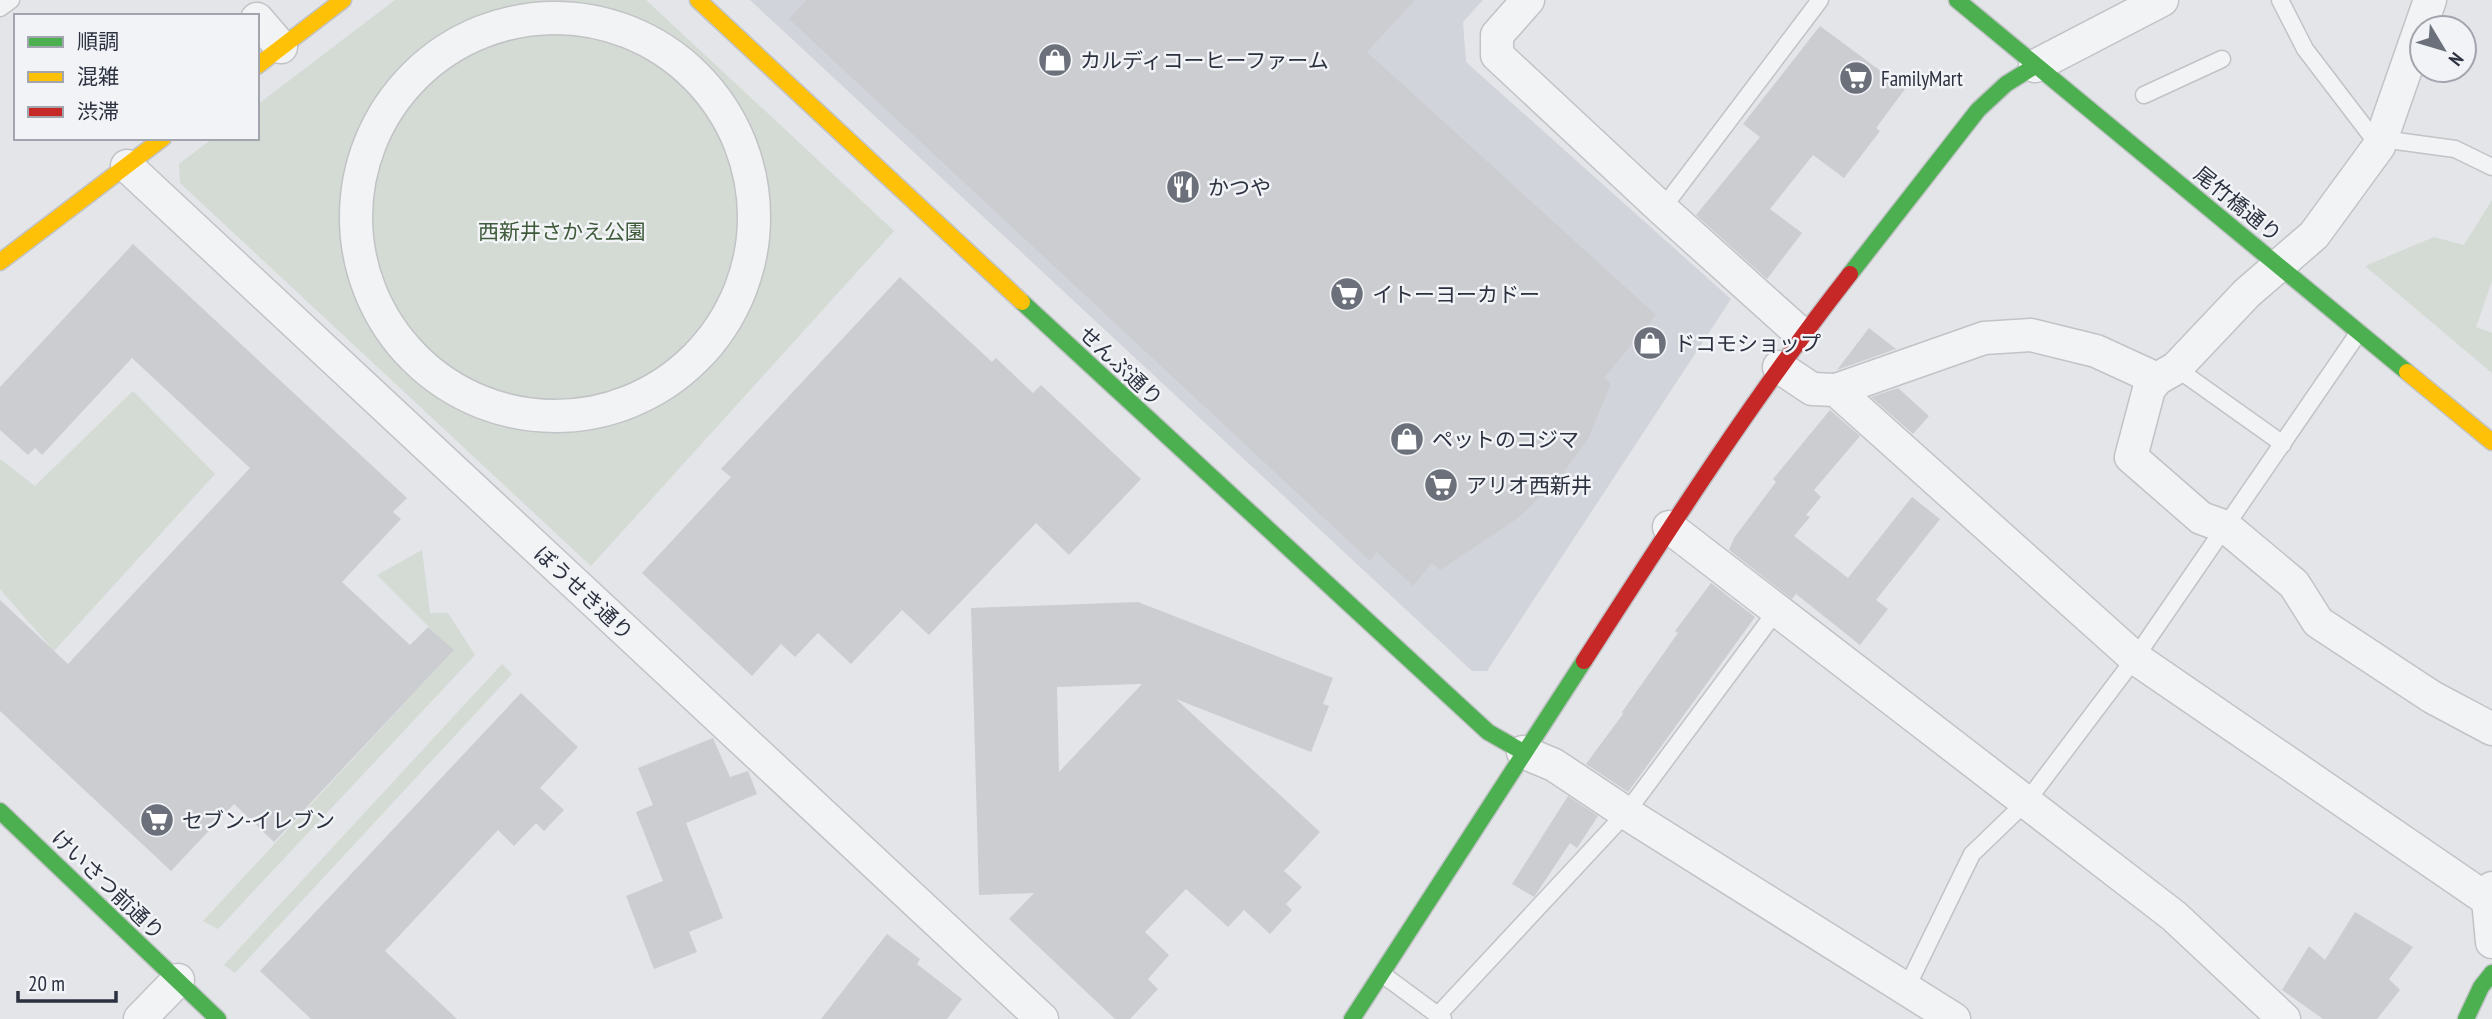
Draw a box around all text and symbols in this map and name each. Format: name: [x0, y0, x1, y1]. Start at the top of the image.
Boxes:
legend: [14, 14, 259, 140]
north arrow: [2408, 14, 2478, 84]
text: 順調: [77, 28, 119, 55]
shop icon: カルディコーヒーファーム: [1036, 41, 1074, 79]
place label: カルディコーヒーファーム: [1080, 47, 1329, 74]
text: N: [2444, 48, 2469, 71]
supermarket icon: FamilyMart: [1837, 59, 1875, 97]
text: 混雑: [77, 63, 119, 90]
place label: FamilyMart: [1881, 65, 1963, 92]
text: 渋滞: [77, 98, 119, 125]
street label: 尾竹橋通り: [2189, 160, 2287, 248]
restaurant icon: かつや: [1164, 168, 1202, 206]
place label: かつや: [1208, 174, 1271, 201]
park label: 西新井さかえ公園: [478, 218, 646, 245]
supermarket icon: イトーヨーカドー: [1328, 275, 1366, 313]
place label: イトーヨーカドー: [1372, 281, 1540, 308]
street label: せんぷ通り: [1073, 320, 1169, 412]
shop icon: ドコモショップ: [1631, 324, 1669, 362]
place label: ドコモショップ: [1674, 330, 1821, 357]
shop icon: ペットのコジマ: [1388, 420, 1426, 458]
place label: ペットのコジマ: [1432, 426, 1579, 453]
supermarket icon: アリオ西新井: [1422, 466, 1460, 504]
place label: アリオ西新井: [1466, 472, 1592, 499]
street label: ぼうせき通り: [529, 540, 639, 646]
supermarket icon: セブン-イレブン: [138, 801, 176, 839]
place label: セブン-イレブン: [182, 807, 335, 834]
street label: けいさつ前通り: [46, 824, 170, 946]
scale bar: [18, 960, 116, 1004]
text: 20 m: [28, 970, 65, 997]

